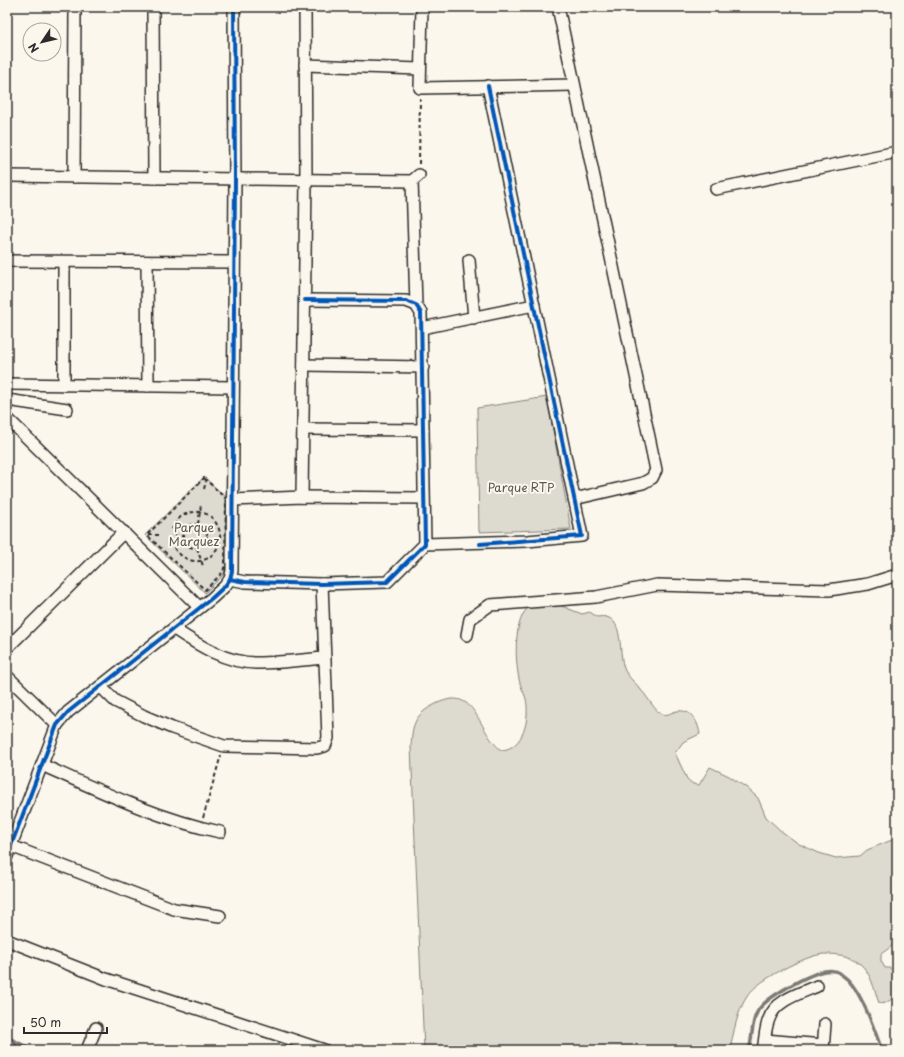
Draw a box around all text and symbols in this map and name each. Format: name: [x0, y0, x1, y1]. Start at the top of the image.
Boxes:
north arrow: [22, 22, 62, 62]
text: N: [24, 39, 43, 56]
park label: Parque RTP: [488, 478, 554, 496]
park label: Parque Marquez: [169, 518, 219, 550]
scale bar: [24, 1009, 107, 1035]
text: 50 m: [30, 1013, 61, 1031]

